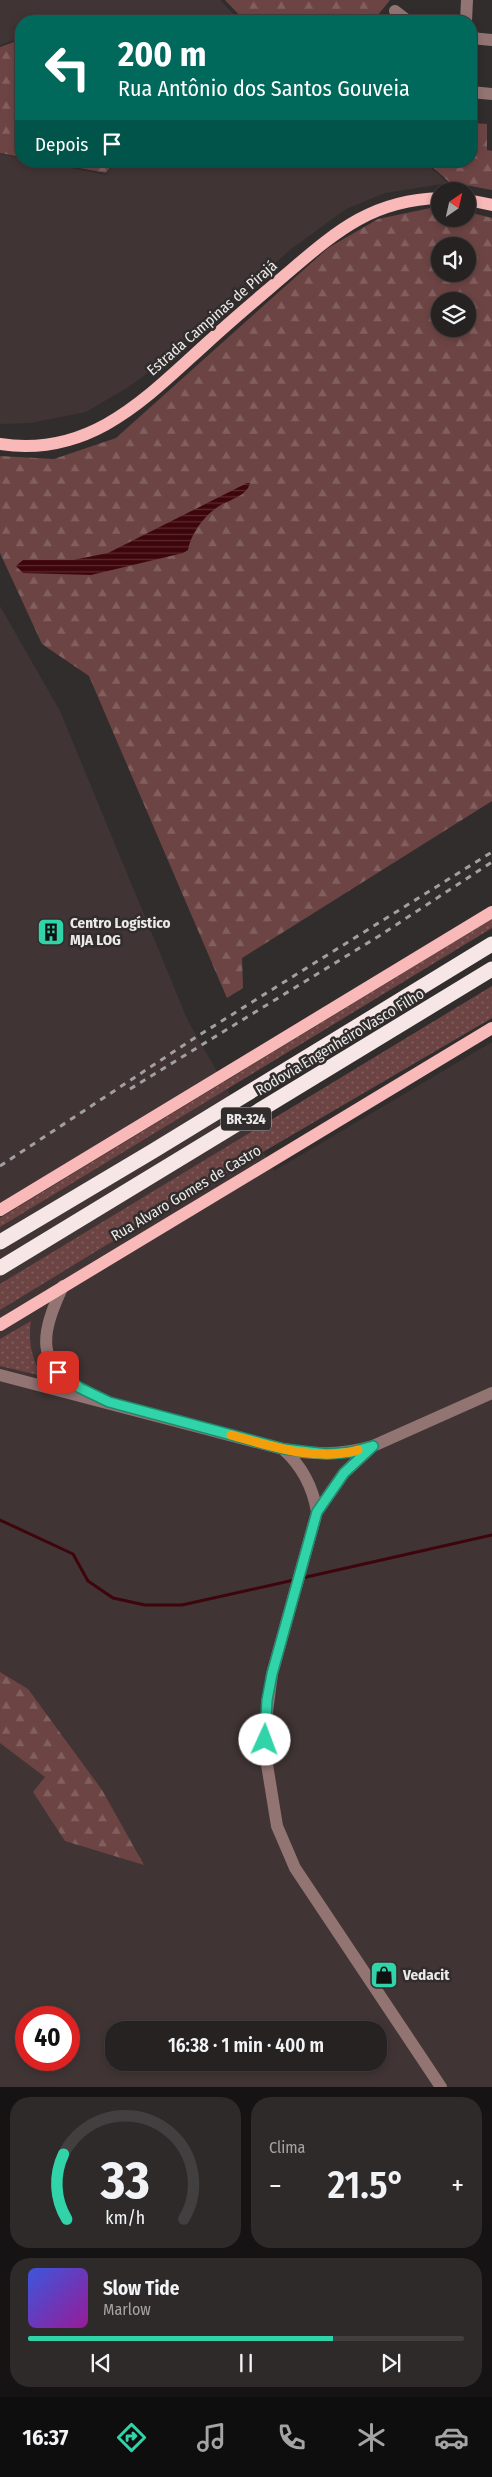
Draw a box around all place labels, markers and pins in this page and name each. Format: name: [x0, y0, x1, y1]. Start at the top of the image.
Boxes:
place label: Centro Logístico MJA LOG: [70, 914, 171, 949]
building icon: Centro Logístico MJA LOG: [36, 917, 66, 947]
pin: [37, 1351, 79, 1393]
shop icon: Vedacit: [369, 1960, 399, 1990]
place label: Vedacit: [402, 1966, 450, 1984]

